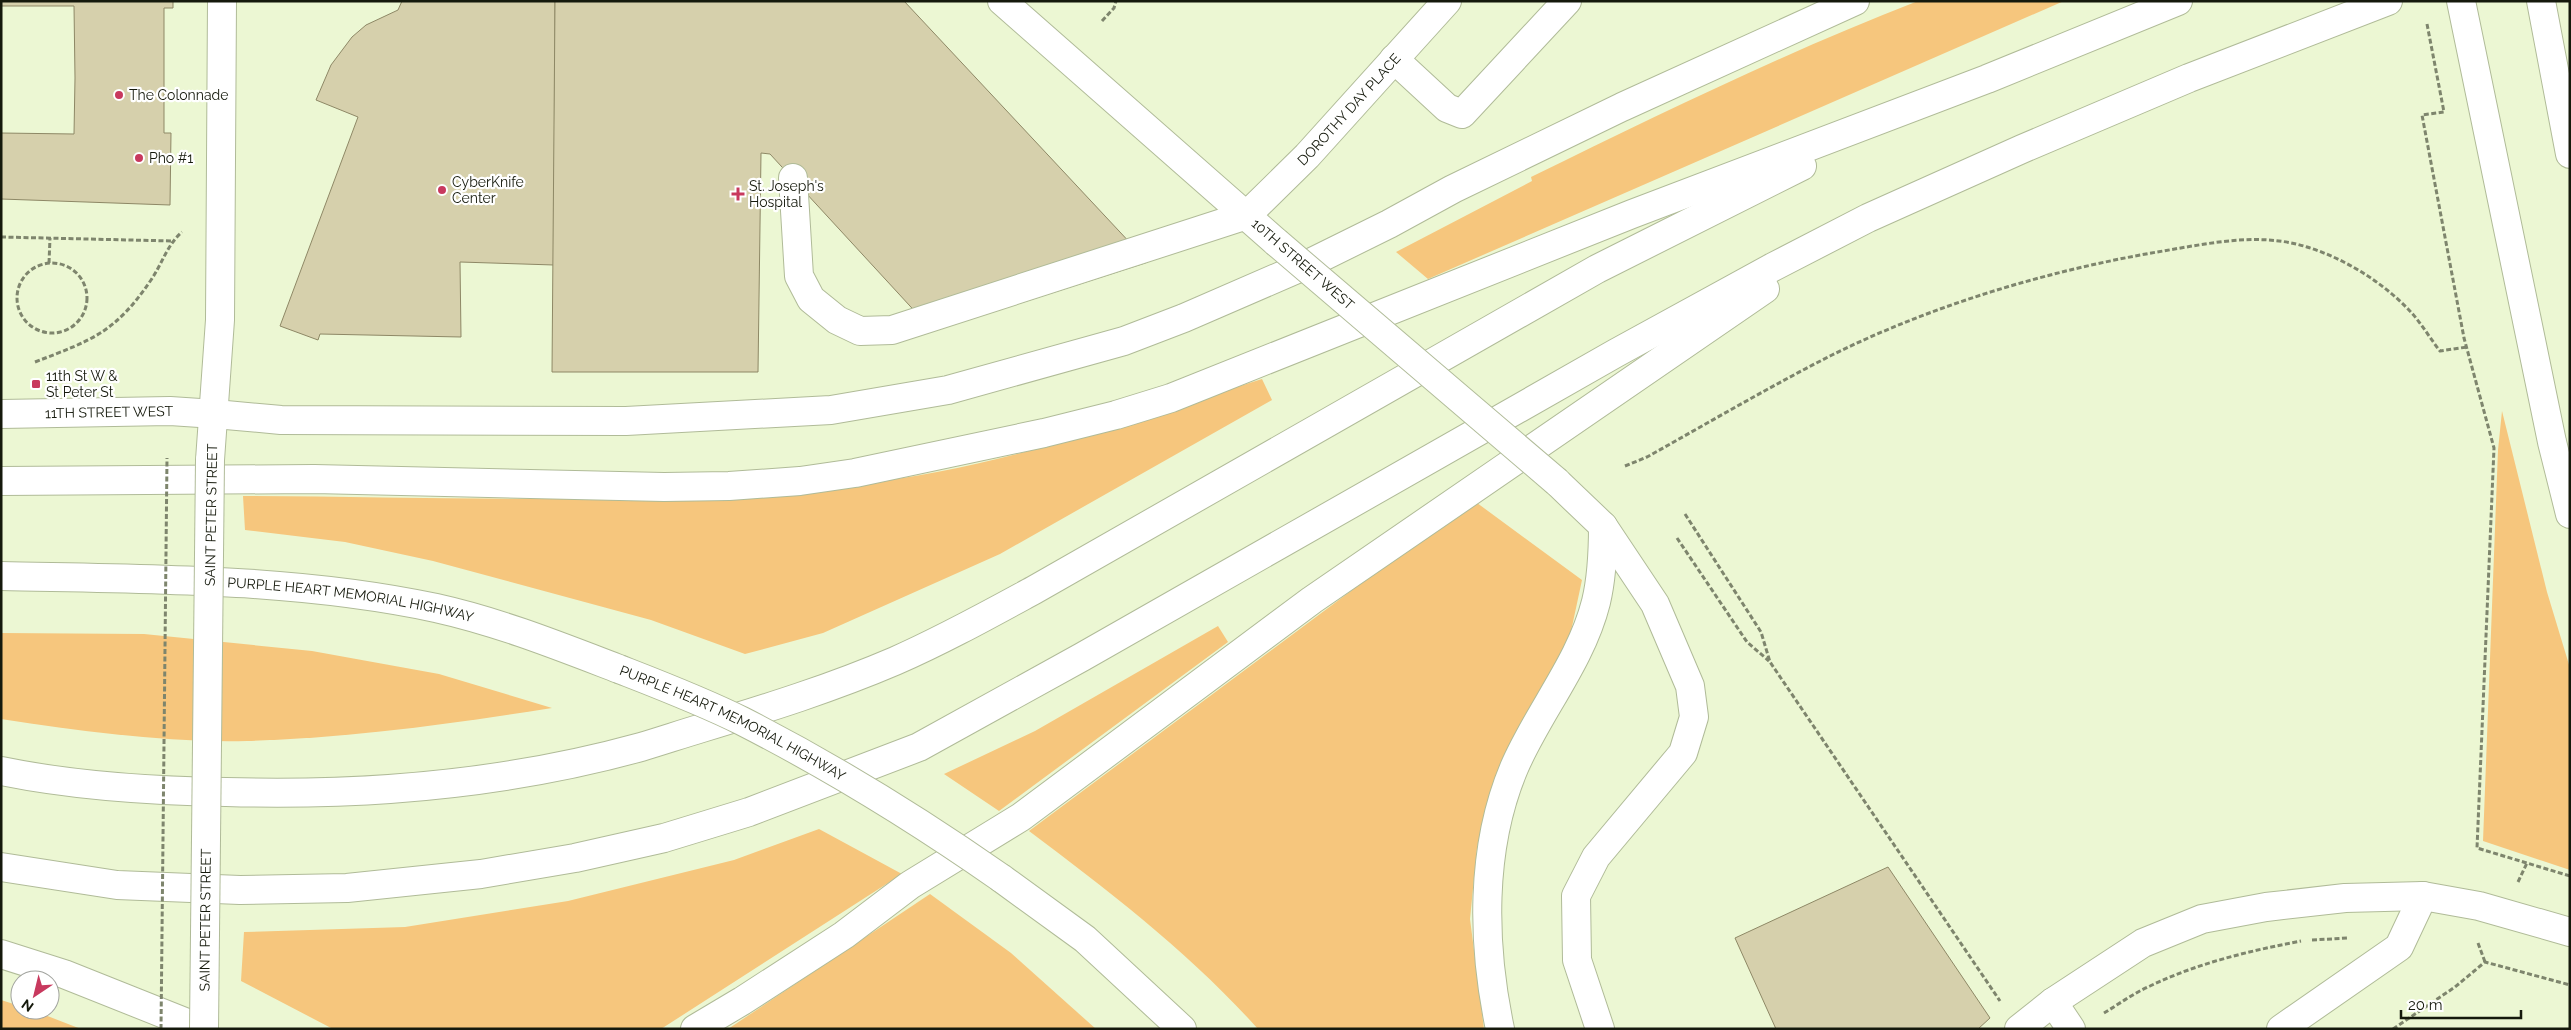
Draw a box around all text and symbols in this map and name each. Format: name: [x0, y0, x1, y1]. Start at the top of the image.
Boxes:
street label: DOROTHY DAY PLACE: [1294, 50, 1404, 169]
place label: The Colonnade: [129, 87, 228, 103]
marker: The Colonnade: [113, 89, 125, 101]
place label: Pho #1: [149, 150, 193, 166]
marker: Pho #1: [133, 152, 145, 164]
place label: CyberKnife Center: [452, 174, 524, 206]
place label: St. Joseph's Hospital: [749, 178, 824, 210]
marker: CyberKnife Center: [436, 184, 448, 196]
marker: St. Joseph's Hospital: [731, 187, 745, 201]
street label: 10TH STREET WEST: [1248, 215, 1358, 313]
place label: 11th St W & St Peter St: [46, 368, 118, 400]
marker: 11th St W & St Peter St: [30, 378, 42, 390]
street label: 11TH STREET WEST: [45, 403, 174, 421]
street label: SAINT PETER STREET: [202, 443, 220, 586]
street label: PURPLE HEART MEMORIAL HIGHWAY: [227, 574, 476, 625]
street label: PURPLE HEART MEMORIAL HIGHWAY: [617, 662, 849, 784]
street label: SAINT PETER STREET: [196, 848, 214, 991]
north arrow: [10, 970, 60, 1020]
scale bar: [2401, 988, 2521, 1020]
text: N: [19, 996, 37, 1015]
text: 20 m: [2408, 996, 2443, 1014]

